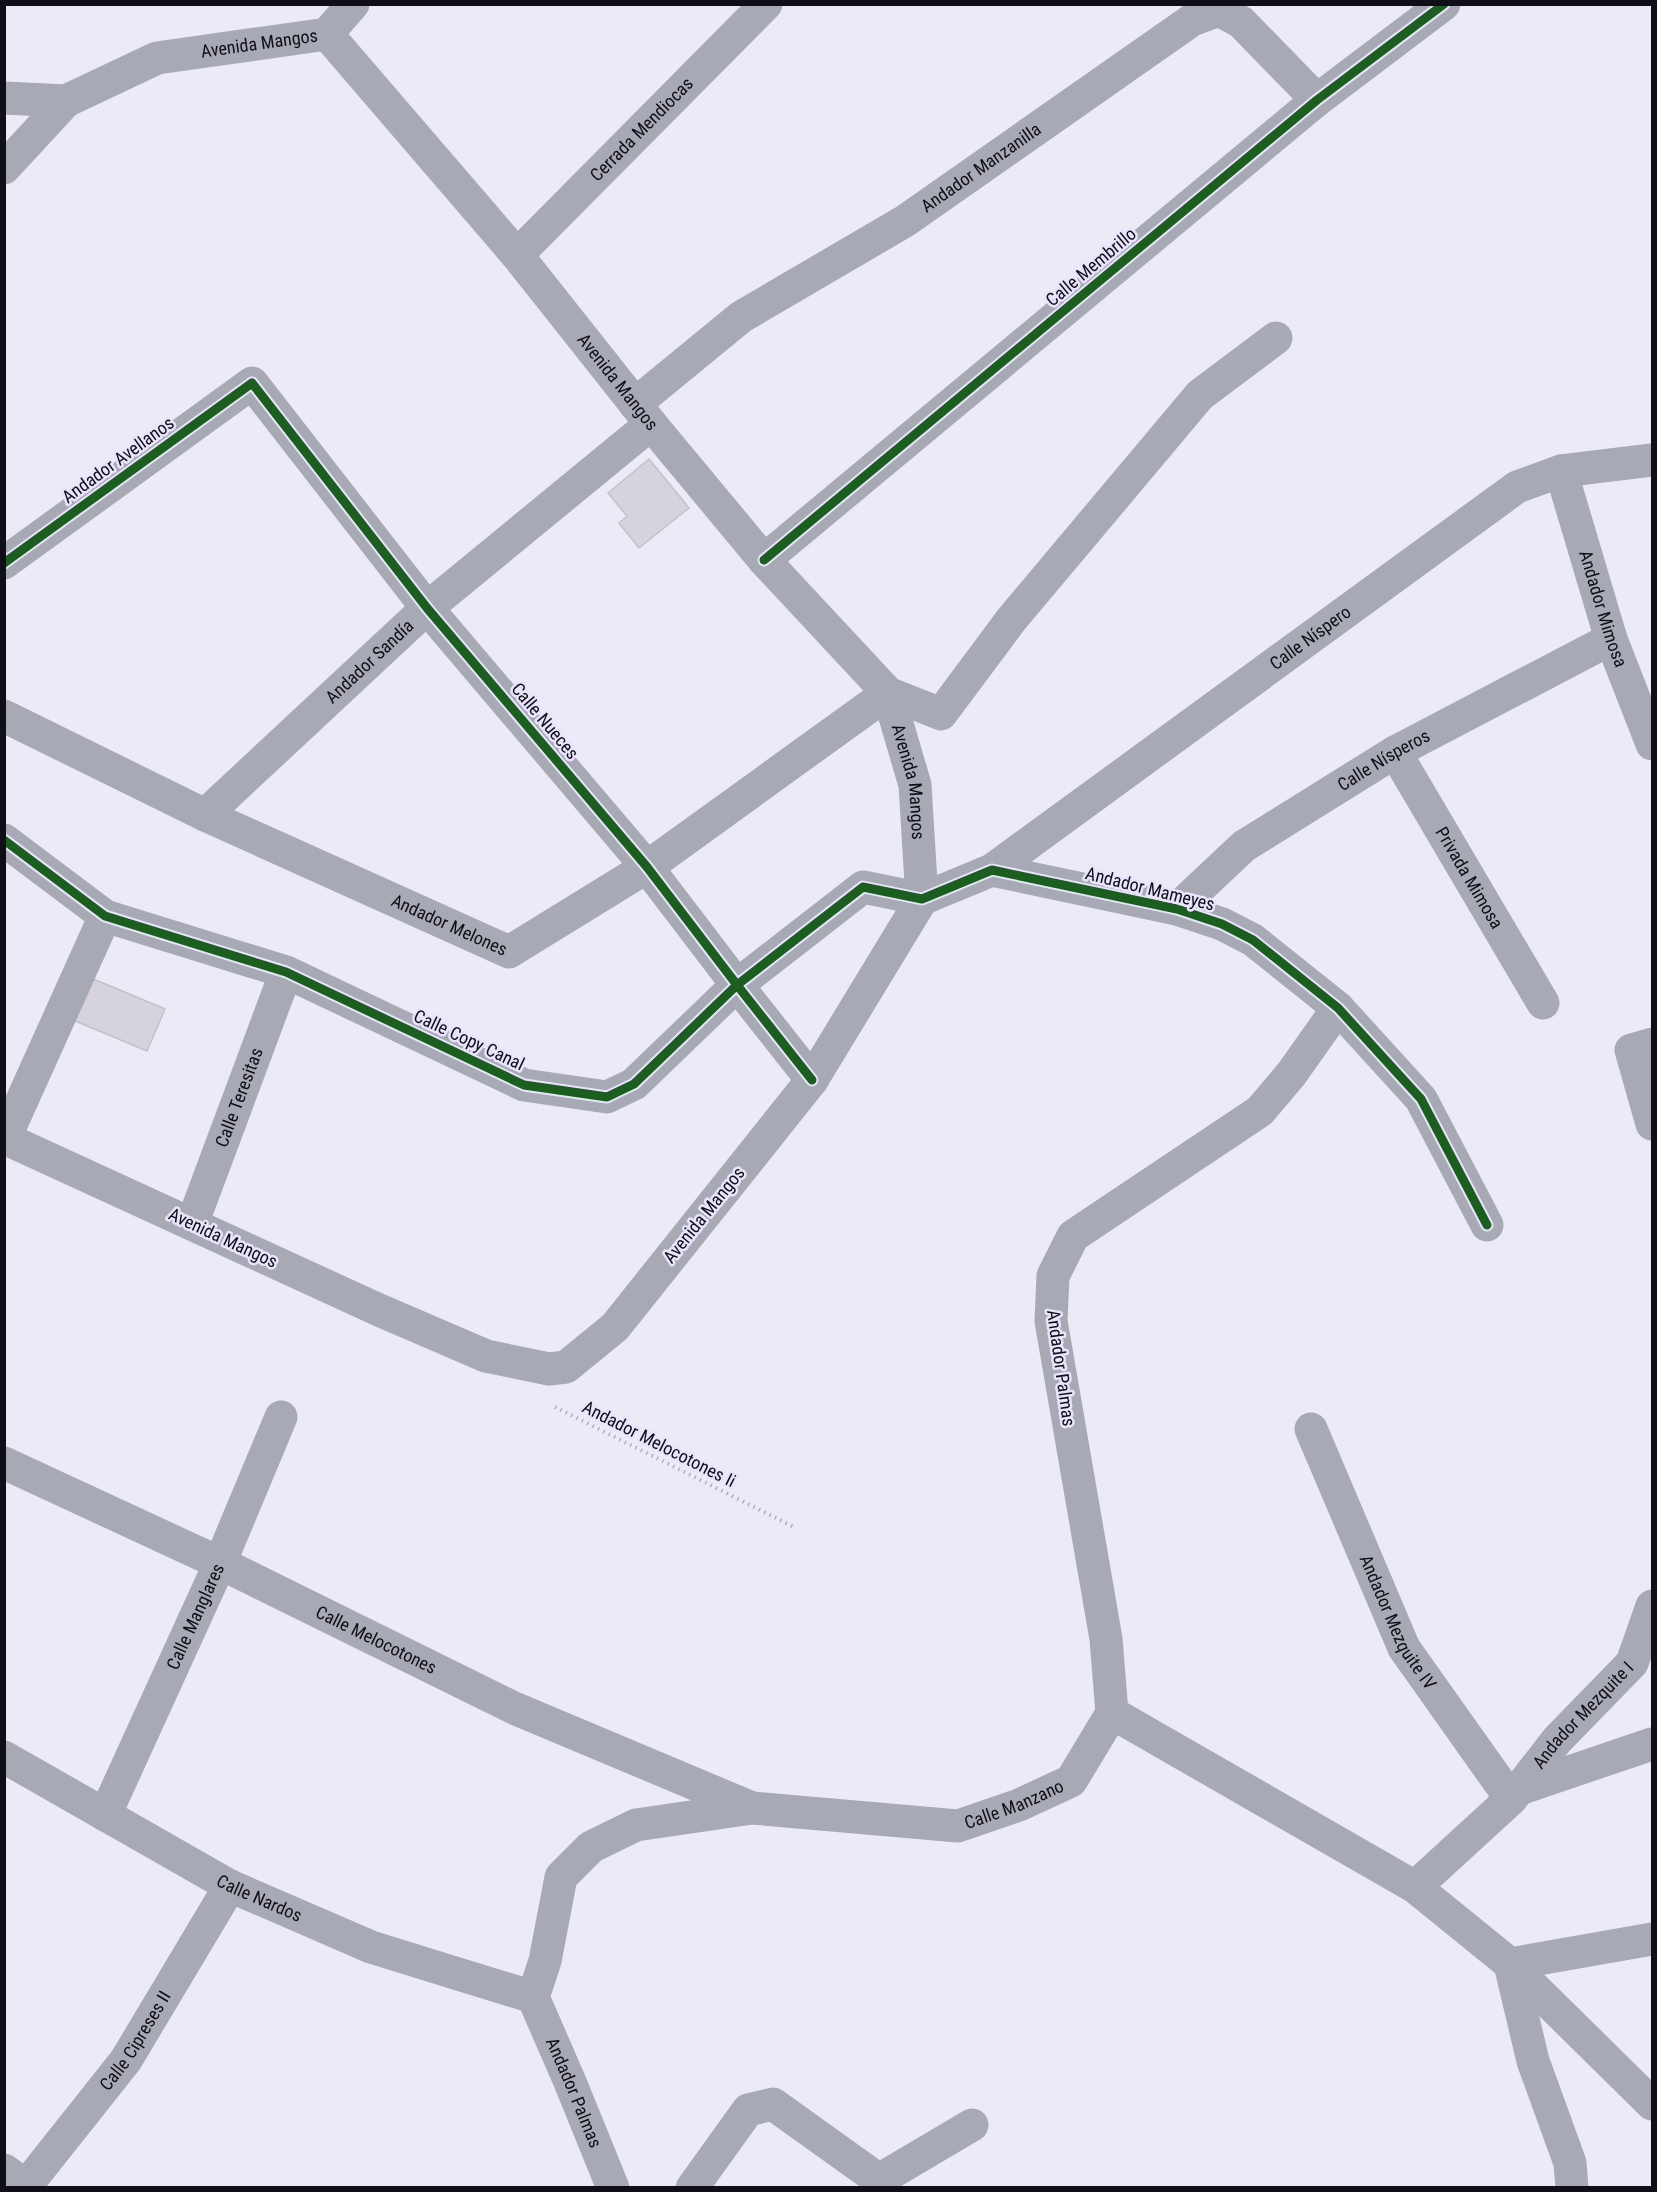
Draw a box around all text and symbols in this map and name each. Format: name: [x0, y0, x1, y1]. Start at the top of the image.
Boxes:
street label: Avenida Mangos: [199, 24, 319, 62]
street label: Cerrada Mendiocas: [585, 73, 697, 185]
street label: Andador Manzanilla: [917, 118, 1045, 217]
street label: Calle Membrillo: [1041, 223, 1140, 310]
street label: Avenida Mangos: [573, 329, 663, 434]
street label: Andador Avellanos: [58, 412, 178, 507]
street label: Andador Mimosa: [1575, 548, 1632, 670]
street label: Calle Níspero: [1265, 601, 1355, 674]
street label: Andador Sandía: [321, 615, 418, 707]
street label: Calle Nueces: [507, 678, 583, 763]
street label: Avenida Mangos: [888, 722, 929, 840]
street label: Calle Nísperos: [1334, 725, 1433, 795]
street label: Privada Mimosa: [1431, 823, 1508, 932]
street label: Andador Mameyes: [1083, 862, 1217, 915]
street label: Andador Melones: [388, 889, 511, 960]
street label: Calle Copy Canal: [411, 1005, 528, 1074]
street label: Calle Teresitas: [211, 1045, 267, 1150]
street label: Avenida Mangos: [658, 1162, 749, 1267]
street label: Avenida Mangos: [165, 1203, 281, 1272]
street label: Andador Palmas: [1043, 1308, 1080, 1427]
street label: Andador Melocotones Ii: [579, 1396, 739, 1491]
street label: Andador Mezquite IV: [1356, 1552, 1441, 1693]
street label: Calle Manglares: [162, 1560, 228, 1673]
street label: Calle Melocotones: [312, 1601, 440, 1678]
street label: Andador Mezquite I: [1528, 1657, 1638, 1772]
street label: Calle Manzano: [962, 1775, 1067, 1833]
street label: Calle Nardos: [213, 1870, 305, 1926]
street label: Calle Cipreses II: [95, 1987, 175, 2095]
street label: Andador Palmas: [542, 2034, 606, 2151]

